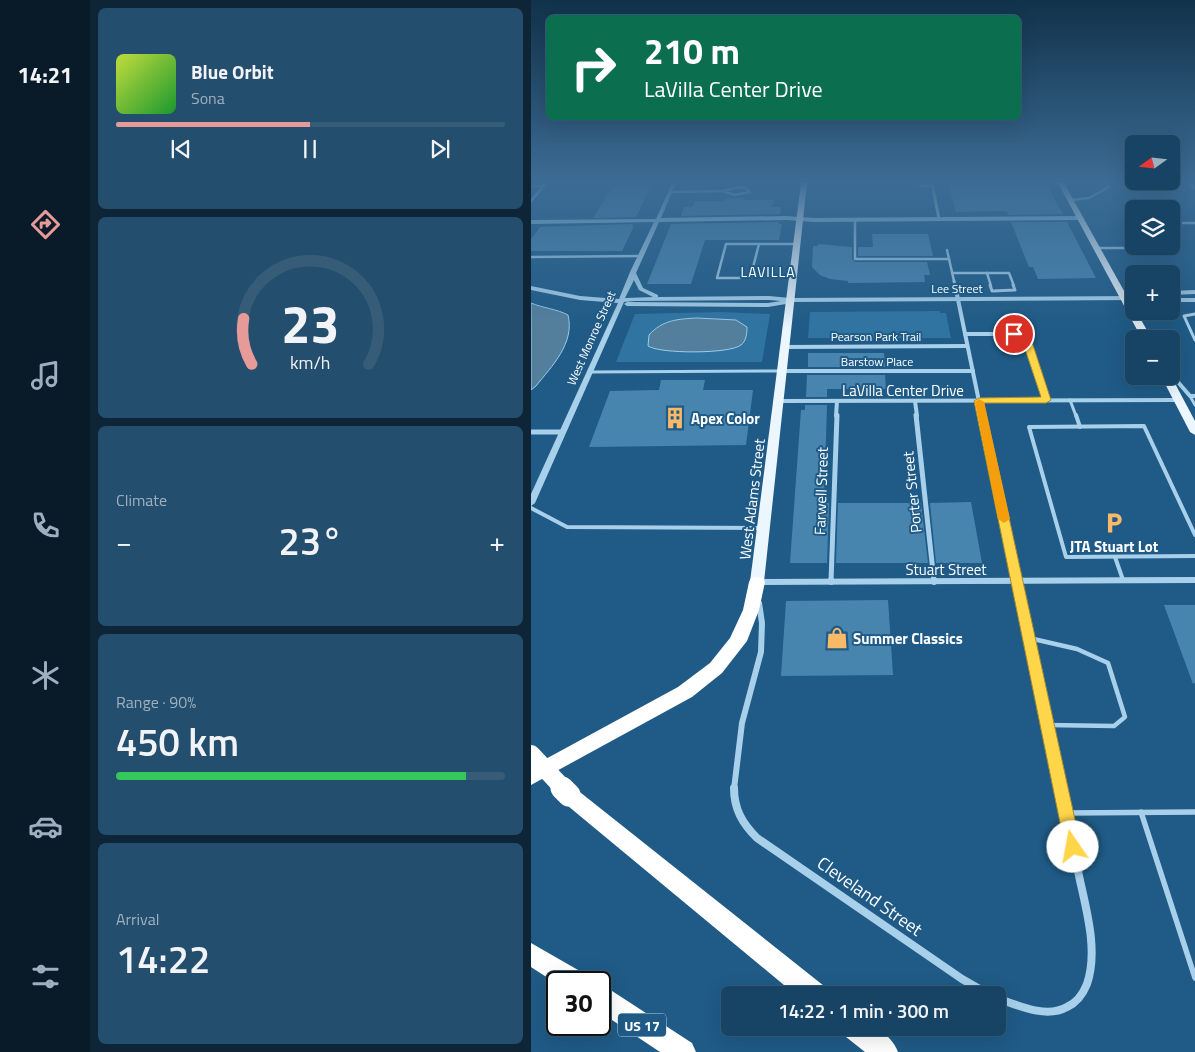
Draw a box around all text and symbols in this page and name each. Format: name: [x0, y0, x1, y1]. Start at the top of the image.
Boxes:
text: 210 m: [644, 24, 740, 78]
icon: right: [561, 35, 626, 100]
text: Blue Orbit: [191, 57, 274, 86]
text: 14:21: [18, 58, 72, 92]
text: LaVilla Center Drive: [644, 72, 823, 106]
text: Sona: [191, 86, 225, 110]
icon: previous: [167, 135, 195, 163]
icon: pause: [296, 135, 324, 163]
icon: next: [426, 135, 454, 163]
north arrow: [1125, 135, 1180, 190]
map controls: [1125, 135, 1180, 385]
button: layers: [1125, 200, 1180, 255]
icon: directions: [28, 207, 63, 242]
district label: LAVILLA: [740, 261, 796, 282]
button: +: [1125, 265, 1180, 320]
street label: Lee Street: [931, 279, 983, 298]
text: 23: [281, 284, 340, 363]
street label: West Monroe Street: [562, 287, 621, 388]
pin: [993, 313, 1035, 355]
icon: arrive: [1000, 320, 1028, 348]
street label: Pearson Park Trail: [831, 327, 921, 346]
button: −: [1125, 330, 1180, 385]
text: km/h: [290, 349, 331, 376]
street label: Barstow Place: [841, 352, 913, 371]
icon: music: [28, 358, 63, 393]
street label: LaVilla Center Drive: [842, 379, 964, 402]
building icon: Apex Color: [662, 405, 688, 431]
place label: Apex Color: [691, 407, 760, 430]
street label: West Adams Street: [733, 436, 771, 561]
street label: Farwell Street: [808, 446, 834, 535]
street label: Porter Street: [896, 449, 928, 534]
text: Climate: [116, 488, 167, 512]
icon: phone: [28, 508, 63, 543]
parking icon: JTA Stuart Lot: [1101, 510, 1127, 536]
text: 23°: [279, 512, 342, 570]
text: −: [116, 520, 132, 563]
text: +: [489, 520, 505, 563]
place label: JTA Stuart Lot: [1070, 535, 1159, 558]
street label: Stuart Street: [905, 558, 987, 581]
shop icon: Summer Classics: [824, 625, 850, 651]
place label: Summer Classics: [853, 627, 963, 650]
icon: climate: [28, 658, 63, 693]
text: Range · 90%: [116, 690, 196, 714]
text: 450 km: [116, 713, 239, 771]
icon: car: [28, 809, 63, 844]
position arrow: [1046, 820, 1098, 872]
street label: Cleveland Street: [812, 850, 929, 943]
text: Arrival: [116, 907, 159, 931]
text: 14:22: [116, 930, 210, 988]
icon: filters: [28, 959, 63, 994]
speed limit sign: 30: [546, 971, 611, 1036]
text: 14:22 · 1 min · 300 m: [778, 996, 949, 1025]
road number: US 17: [618, 1014, 666, 1036]

